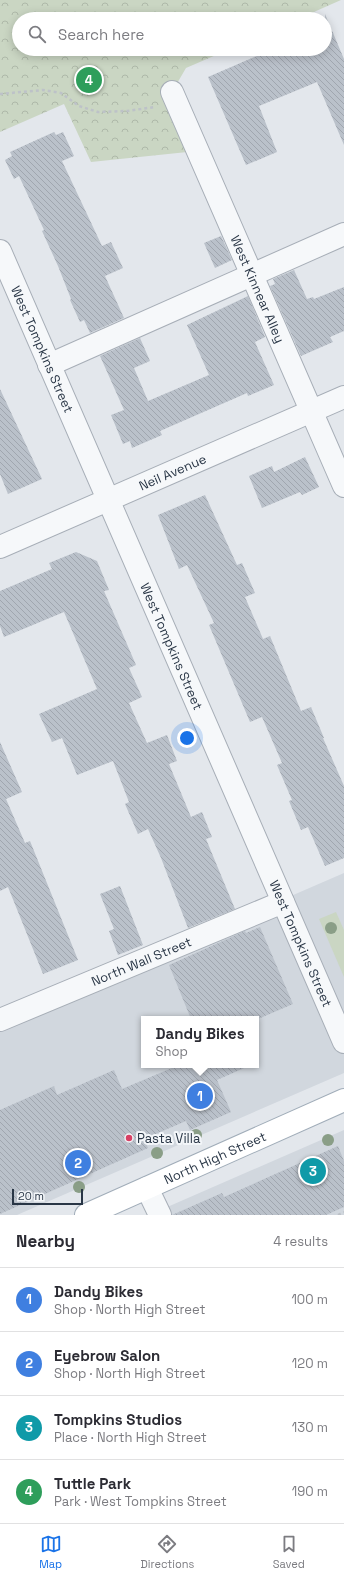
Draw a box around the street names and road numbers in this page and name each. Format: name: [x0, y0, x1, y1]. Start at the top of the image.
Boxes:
street label: West Kinnear Alley: [227, 233, 289, 345]
street label: West Tompkins Street: [8, 283, 78, 415]
street label: Neil Avenue: [136, 450, 209, 494]
street label: West Tompkins Street: [137, 580, 207, 712]
street label: West Tompkins Street: [266, 877, 336, 1009]
street label: North Wall Street: [89, 933, 194, 990]
street label: North High Street: [161, 1127, 269, 1188]

